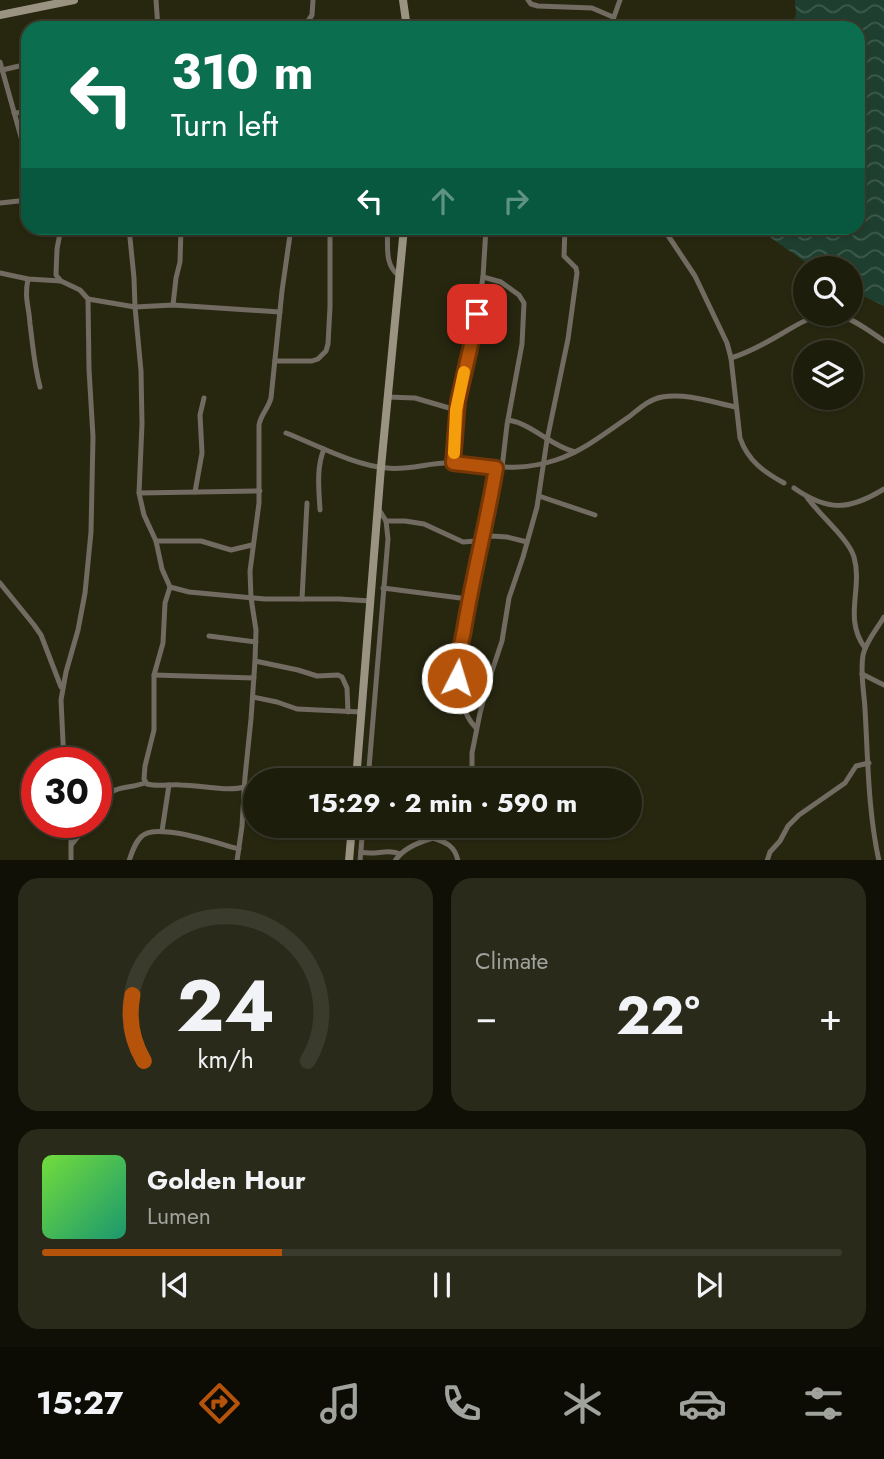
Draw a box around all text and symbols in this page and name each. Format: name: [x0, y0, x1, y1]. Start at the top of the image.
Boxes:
text: 310 m: [171, 37, 314, 107]
icon: left: [56, 49, 147, 140]
text: Turn left: [171, 102, 278, 148]
icon: left: [351, 182, 389, 220]
icon: ahead: [424, 182, 462, 220]
icon: right: [497, 182, 535, 220]
map controls: [793, 256, 863, 410]
button: search: [793, 256, 863, 326]
pin: [447, 284, 507, 344]
icon: arrive: [458, 295, 496, 333]
button: layers: [793, 340, 863, 410]
position arrow: [420, 641, 494, 715]
speed limit sign: 30: [21, 747, 112, 838]
text: 15:29 · 2 min · 590 m: [308, 784, 577, 822]
text: Climate: [475, 944, 548, 978]
text: 24: [176, 953, 275, 1058]
text: 22°: [616, 978, 700, 1054]
text: −: [475, 989, 497, 1044]
text: +: [819, 989, 842, 1044]
text: km/h: [197, 1040, 254, 1076]
text: Golden Hour: [147, 1161, 306, 1199]
text: Lumen: [147, 1199, 211, 1233]
icon: previous: [156, 1266, 194, 1304]
icon: pause: [423, 1266, 461, 1304]
icon: next: [690, 1266, 728, 1304]
icon: directions: [195, 1379, 244, 1428]
icon: music: [316, 1379, 365, 1428]
icon: phone: [437, 1379, 486, 1428]
icon: climate: [558, 1379, 607, 1428]
icon: car: [678, 1379, 727, 1428]
icon: filters: [799, 1379, 848, 1428]
text: 15:27: [36, 1380, 123, 1426]

